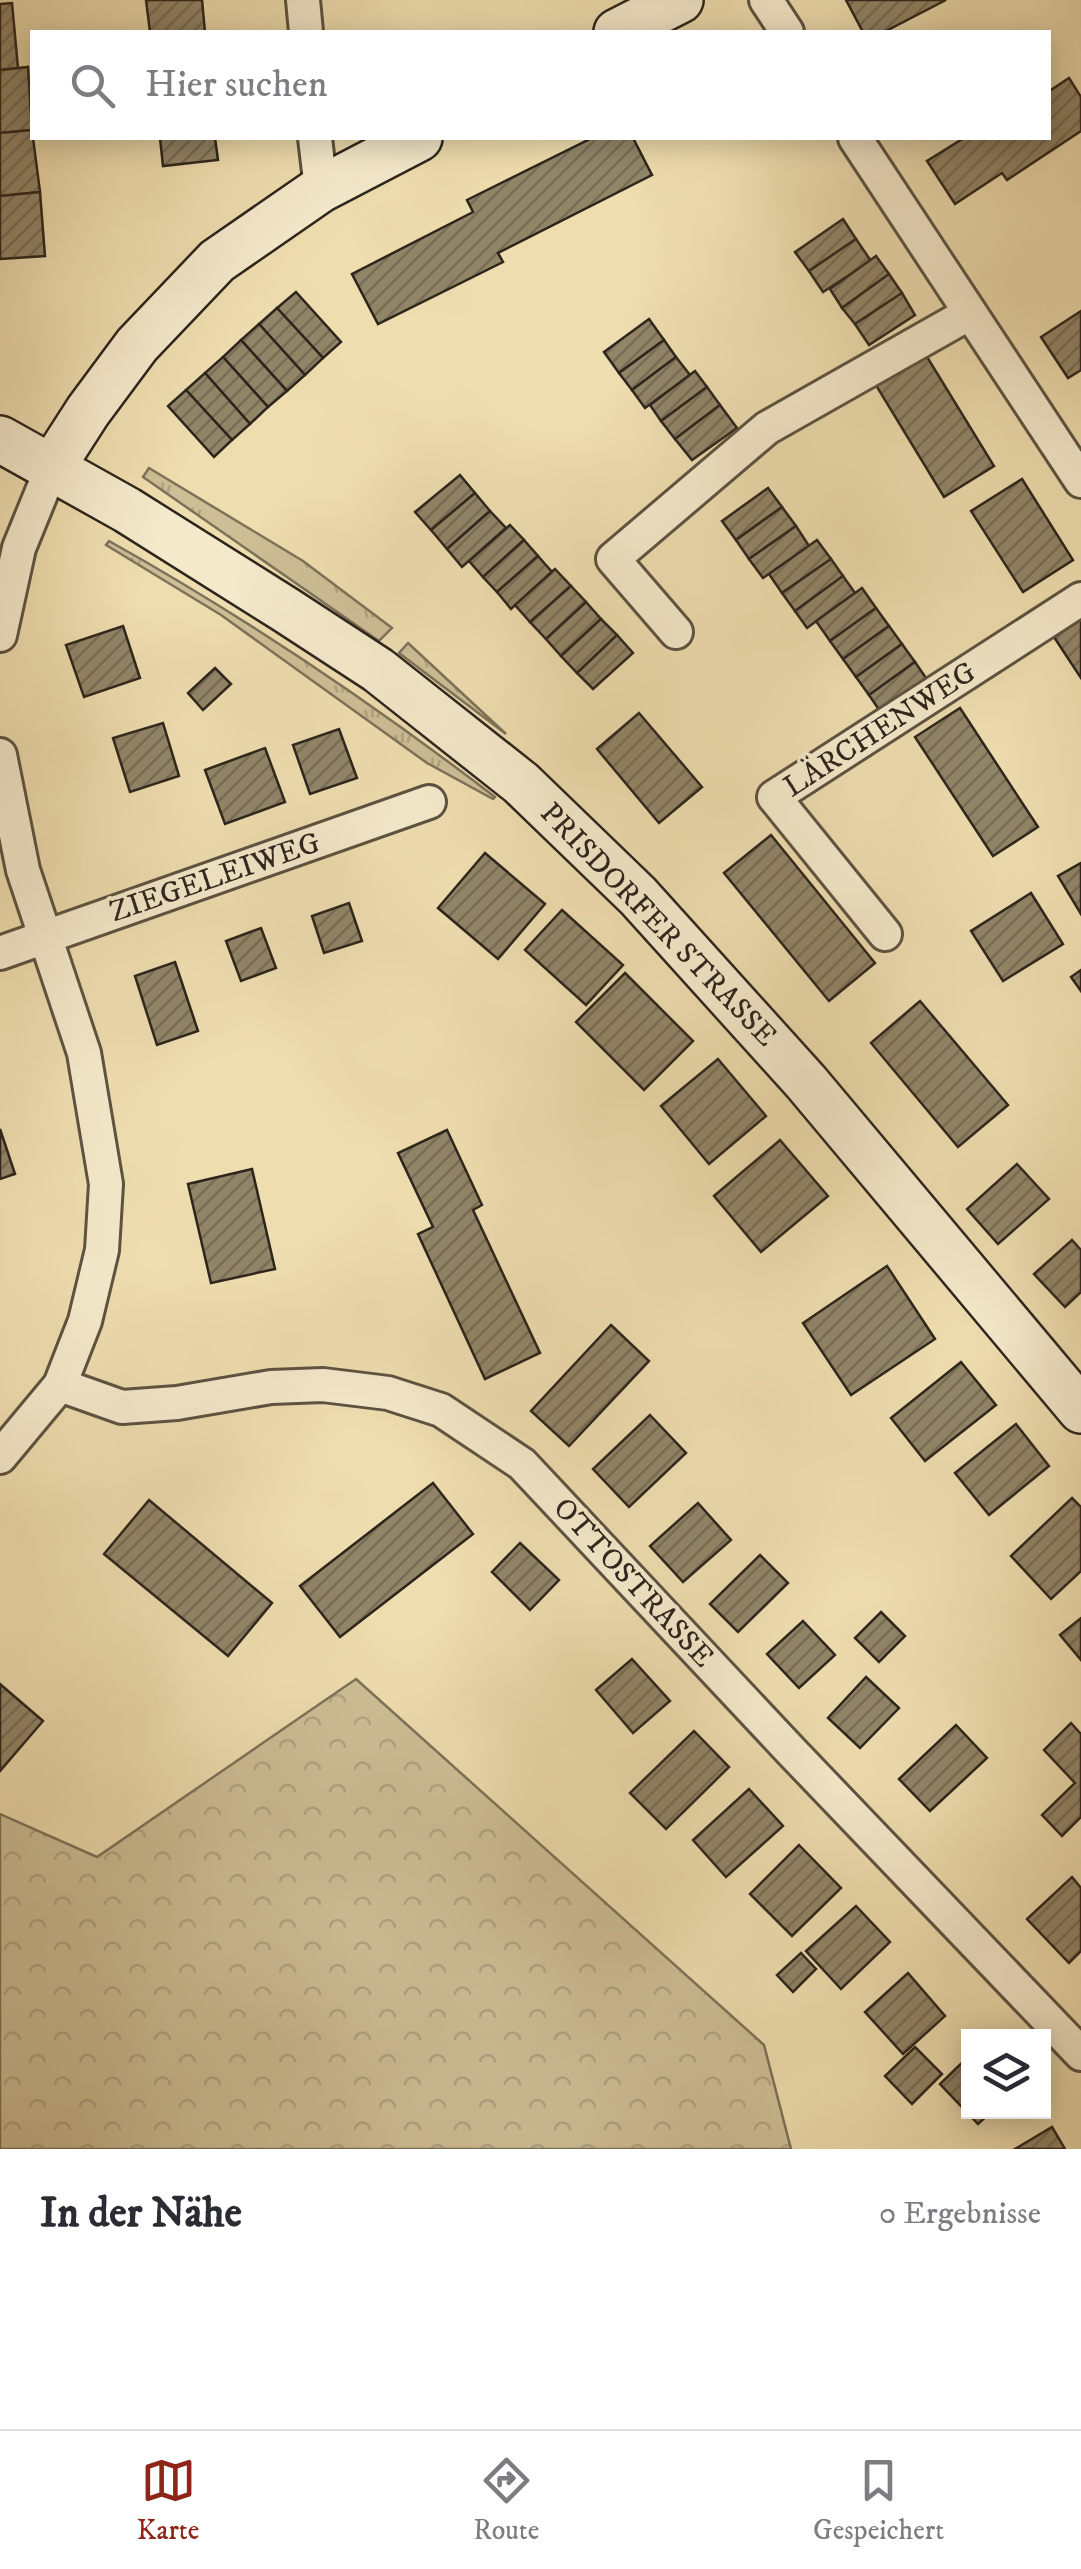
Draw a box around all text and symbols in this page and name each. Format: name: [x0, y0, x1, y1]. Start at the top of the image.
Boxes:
search box: [30, 30, 1051, 140]
icon: search: [65, 58, 120, 113]
text: Hier suchen: [145, 61, 328, 109]
street label: LÄRCHENWEG: [776, 653, 983, 806]
street label: PRISDORFER STRASSE: [532, 795, 784, 1055]
street label: ZIEGELEIWEG: [105, 825, 325, 931]
street label: OTTOSTRASSE: [545, 1490, 721, 1676]
map controls: [961, 2029, 1051, 2119]
button: layers: [961, 2029, 1051, 2119]
text: In der Nähe: [40, 2188, 242, 2240]
text: 0 Ergebnisse: [879, 2194, 1041, 2234]
tab: Karte: [137, 2453, 199, 2548]
tab: Route: [473, 2453, 539, 2548]
tab: Gespeichert: [813, 2453, 944, 2548]

